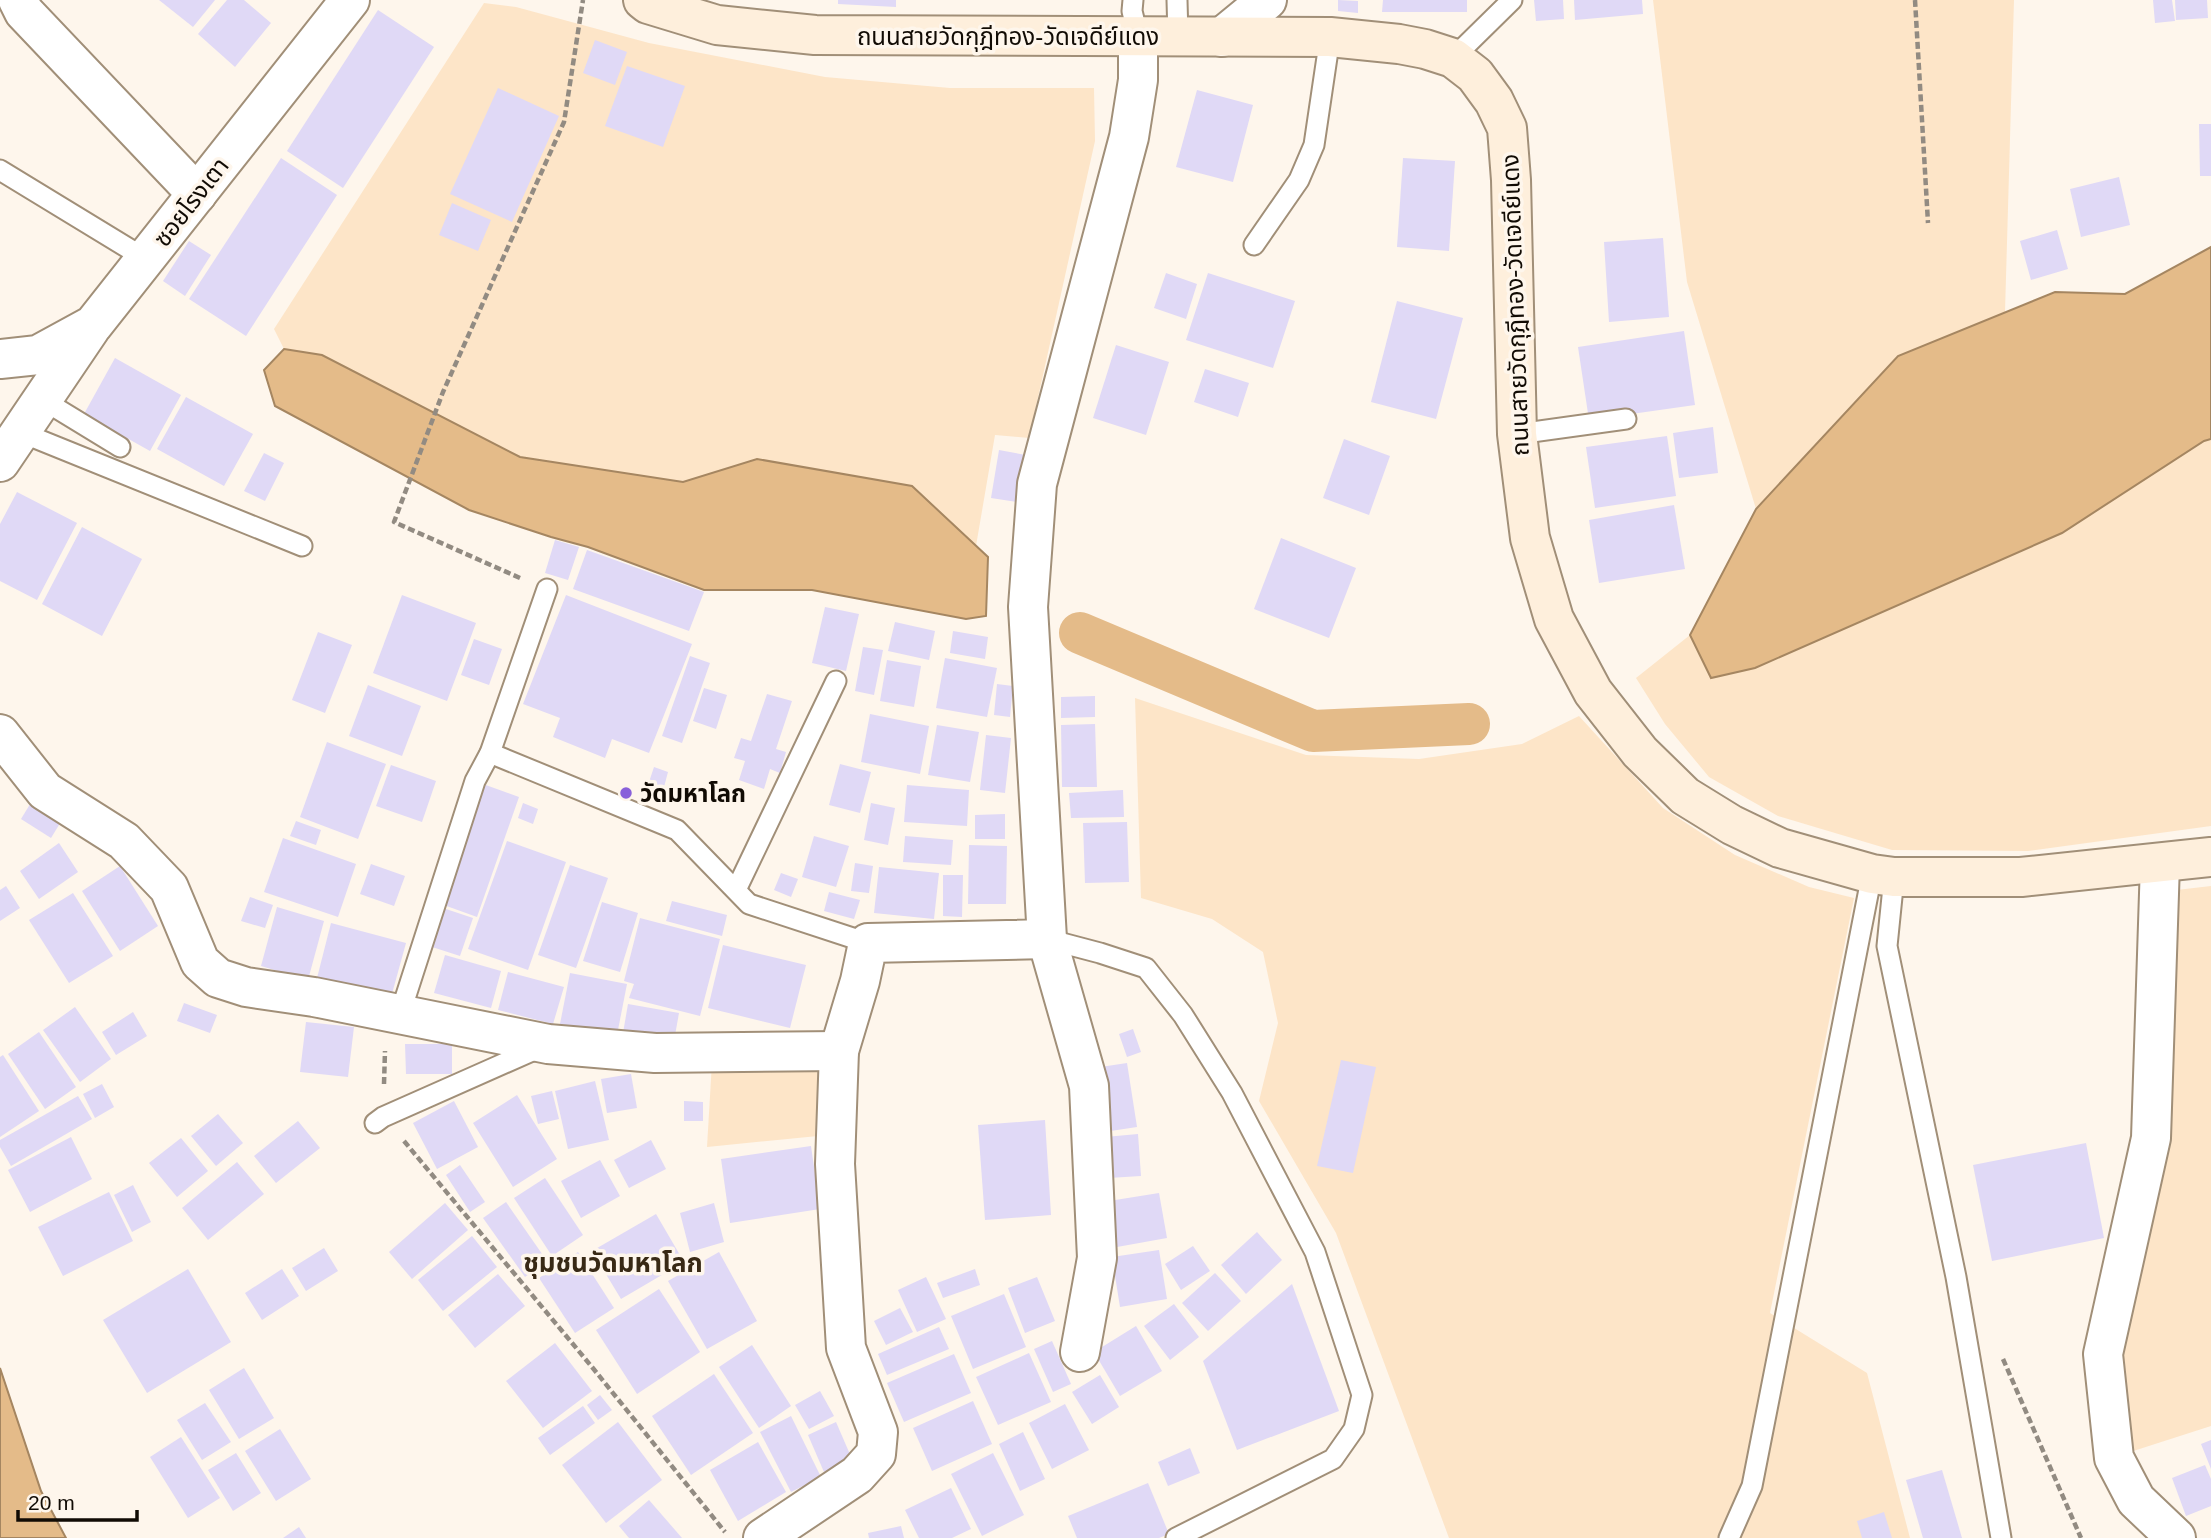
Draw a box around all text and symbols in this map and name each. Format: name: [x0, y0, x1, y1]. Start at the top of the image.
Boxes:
street label: ถนนสายวัดกุฎีทอง-วัดเจดีย์แดง: [857, 23, 1159, 52]
street label: ซอยโรงเตา: [148, 152, 234, 252]
street label: ถนนสายวัดกุฎีทอง-วัดเจดีย์แดง: [1496, 153, 1536, 456]
place label: วัดมหาโลก: [640, 780, 746, 807]
marker: วัดมหาโลก: [618, 785, 634, 801]
district label: ชุมชนวัดมหาโลก: [523, 1248, 703, 1279]
scale bar: [18, 1478, 136, 1522]
text: 20 m: [28, 1491, 75, 1514]

